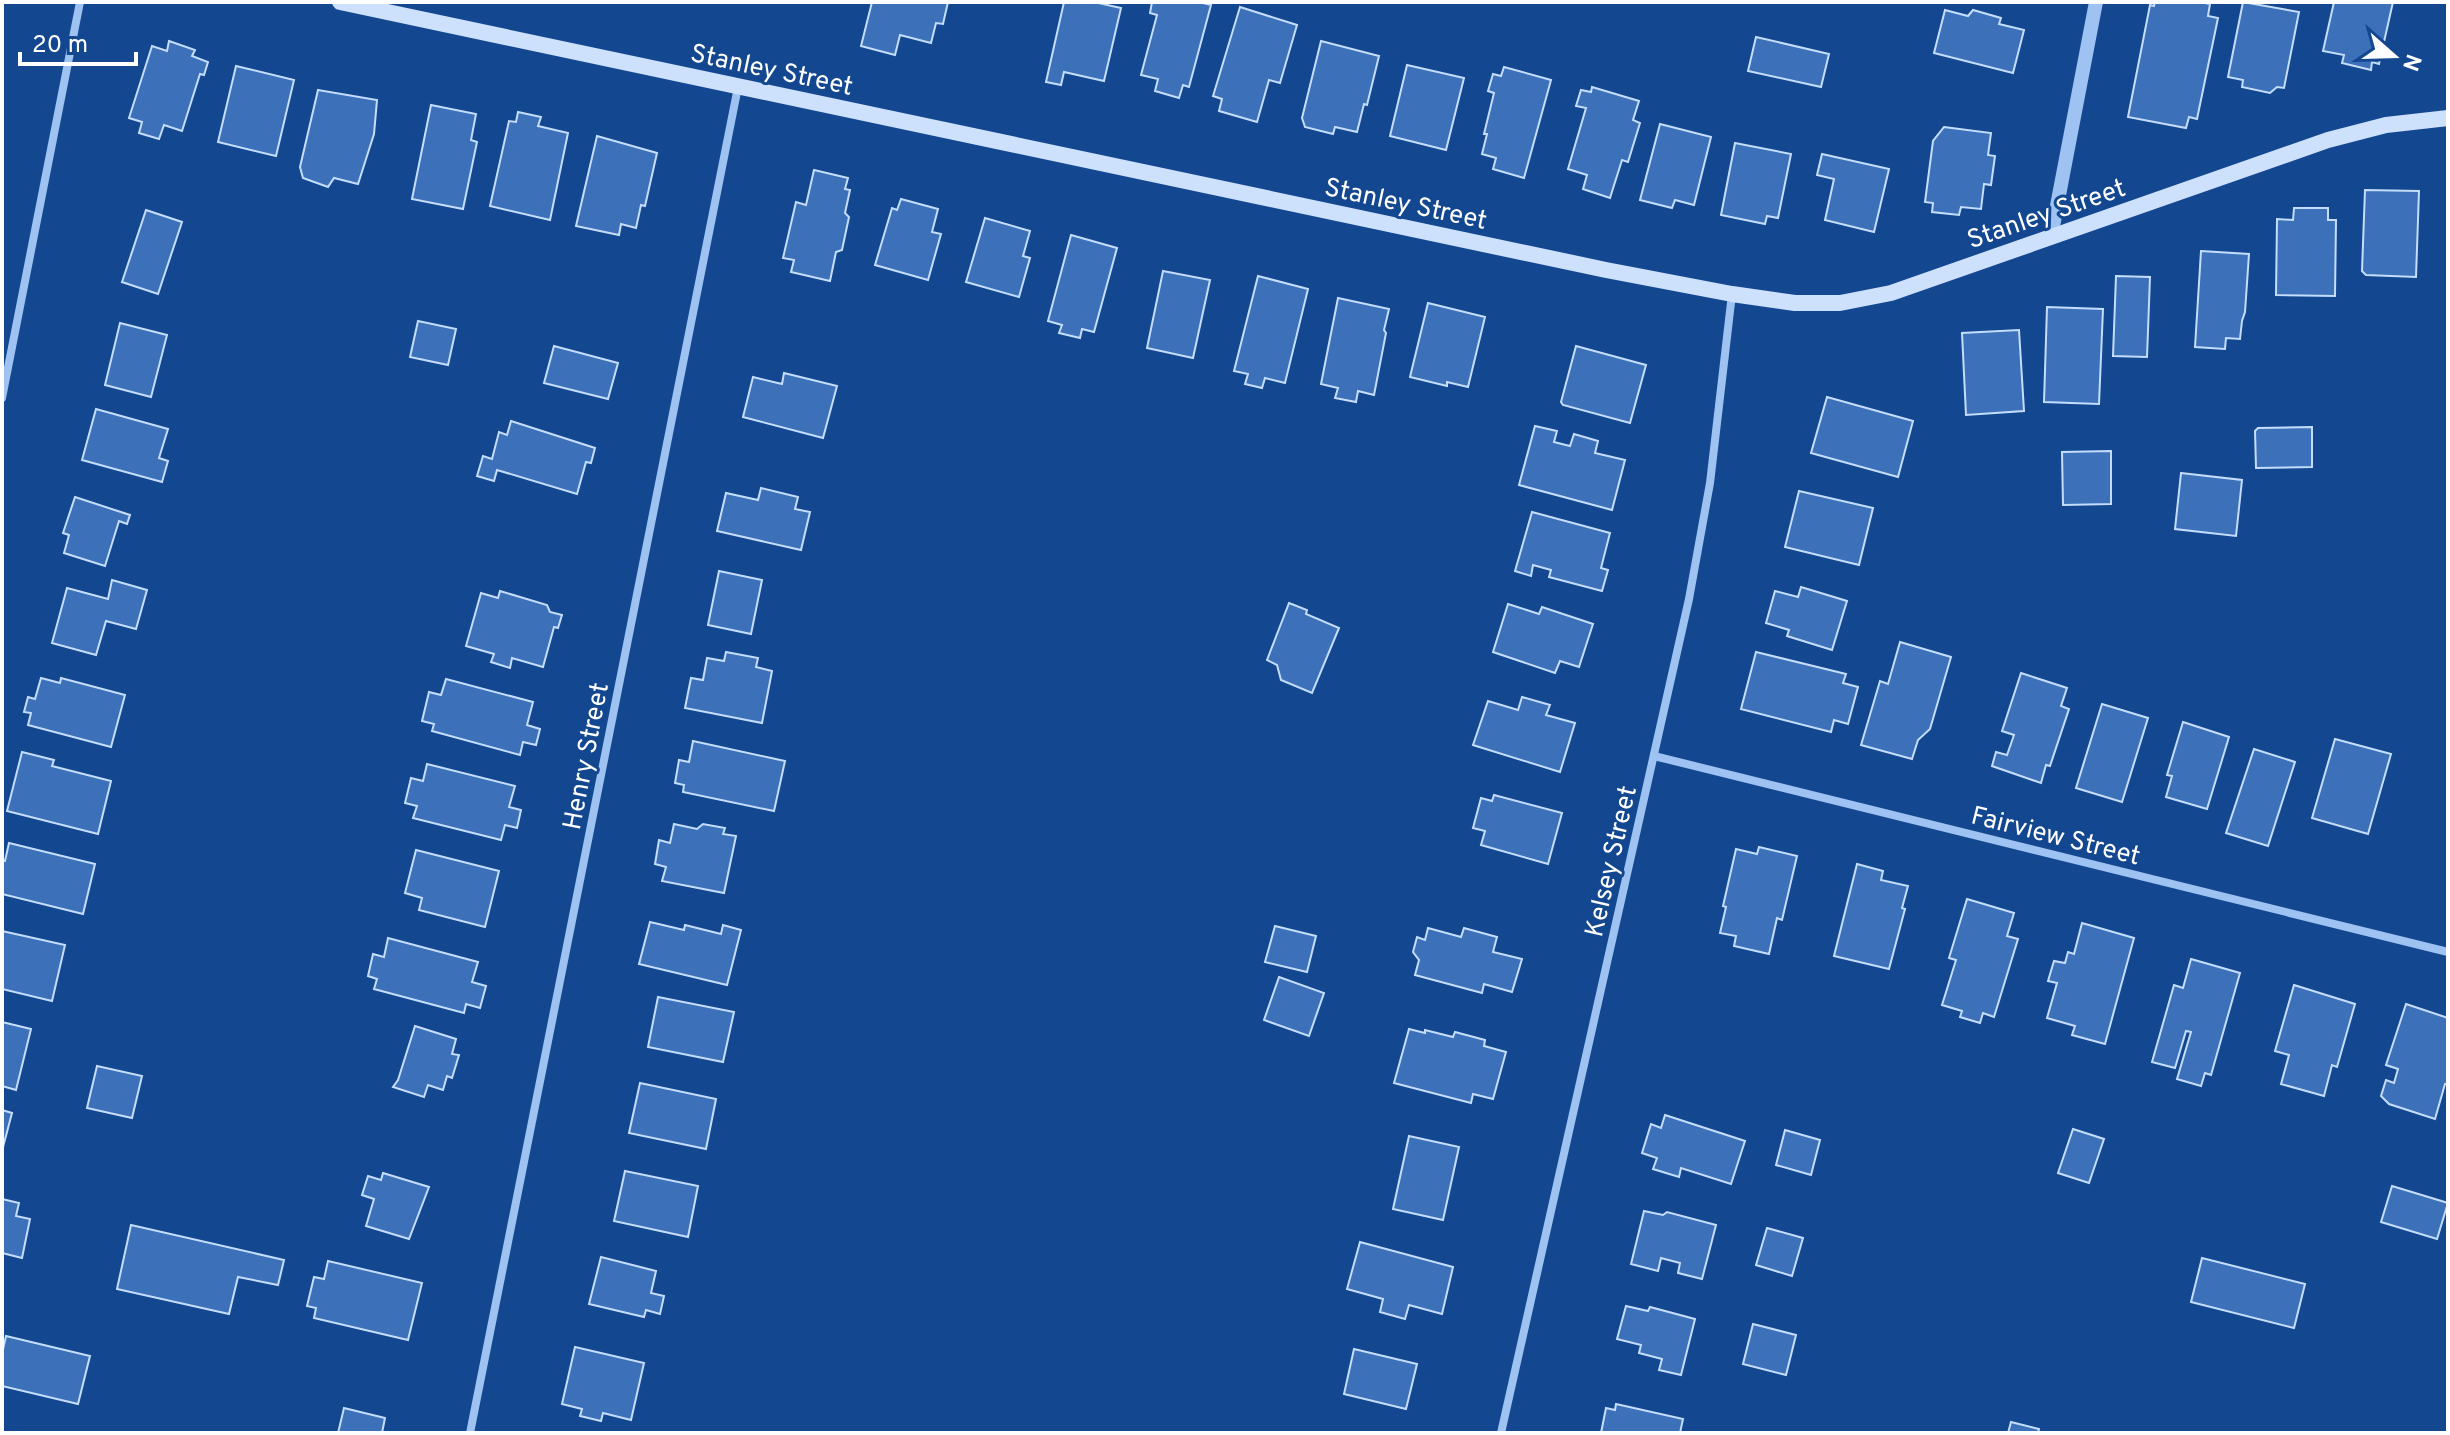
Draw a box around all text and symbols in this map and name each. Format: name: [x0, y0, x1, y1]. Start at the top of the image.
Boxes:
scale bar: [20, 16, 136, 66]
north arrow: [2354, 16, 2434, 96]
text: 20 m: [32, 31, 88, 61]
street label: Stanley Street: [687, 38, 856, 105]
text: N: [2395, 50, 2426, 74]
street label: Stanley Street: [1321, 172, 1490, 239]
street label: Stanley Street: [1963, 173, 2130, 258]
street label: Henry Street: [557, 680, 618, 833]
street label: Kelsey Street: [1579, 783, 1646, 940]
street label: Fairview Street: [1967, 800, 2143, 874]

